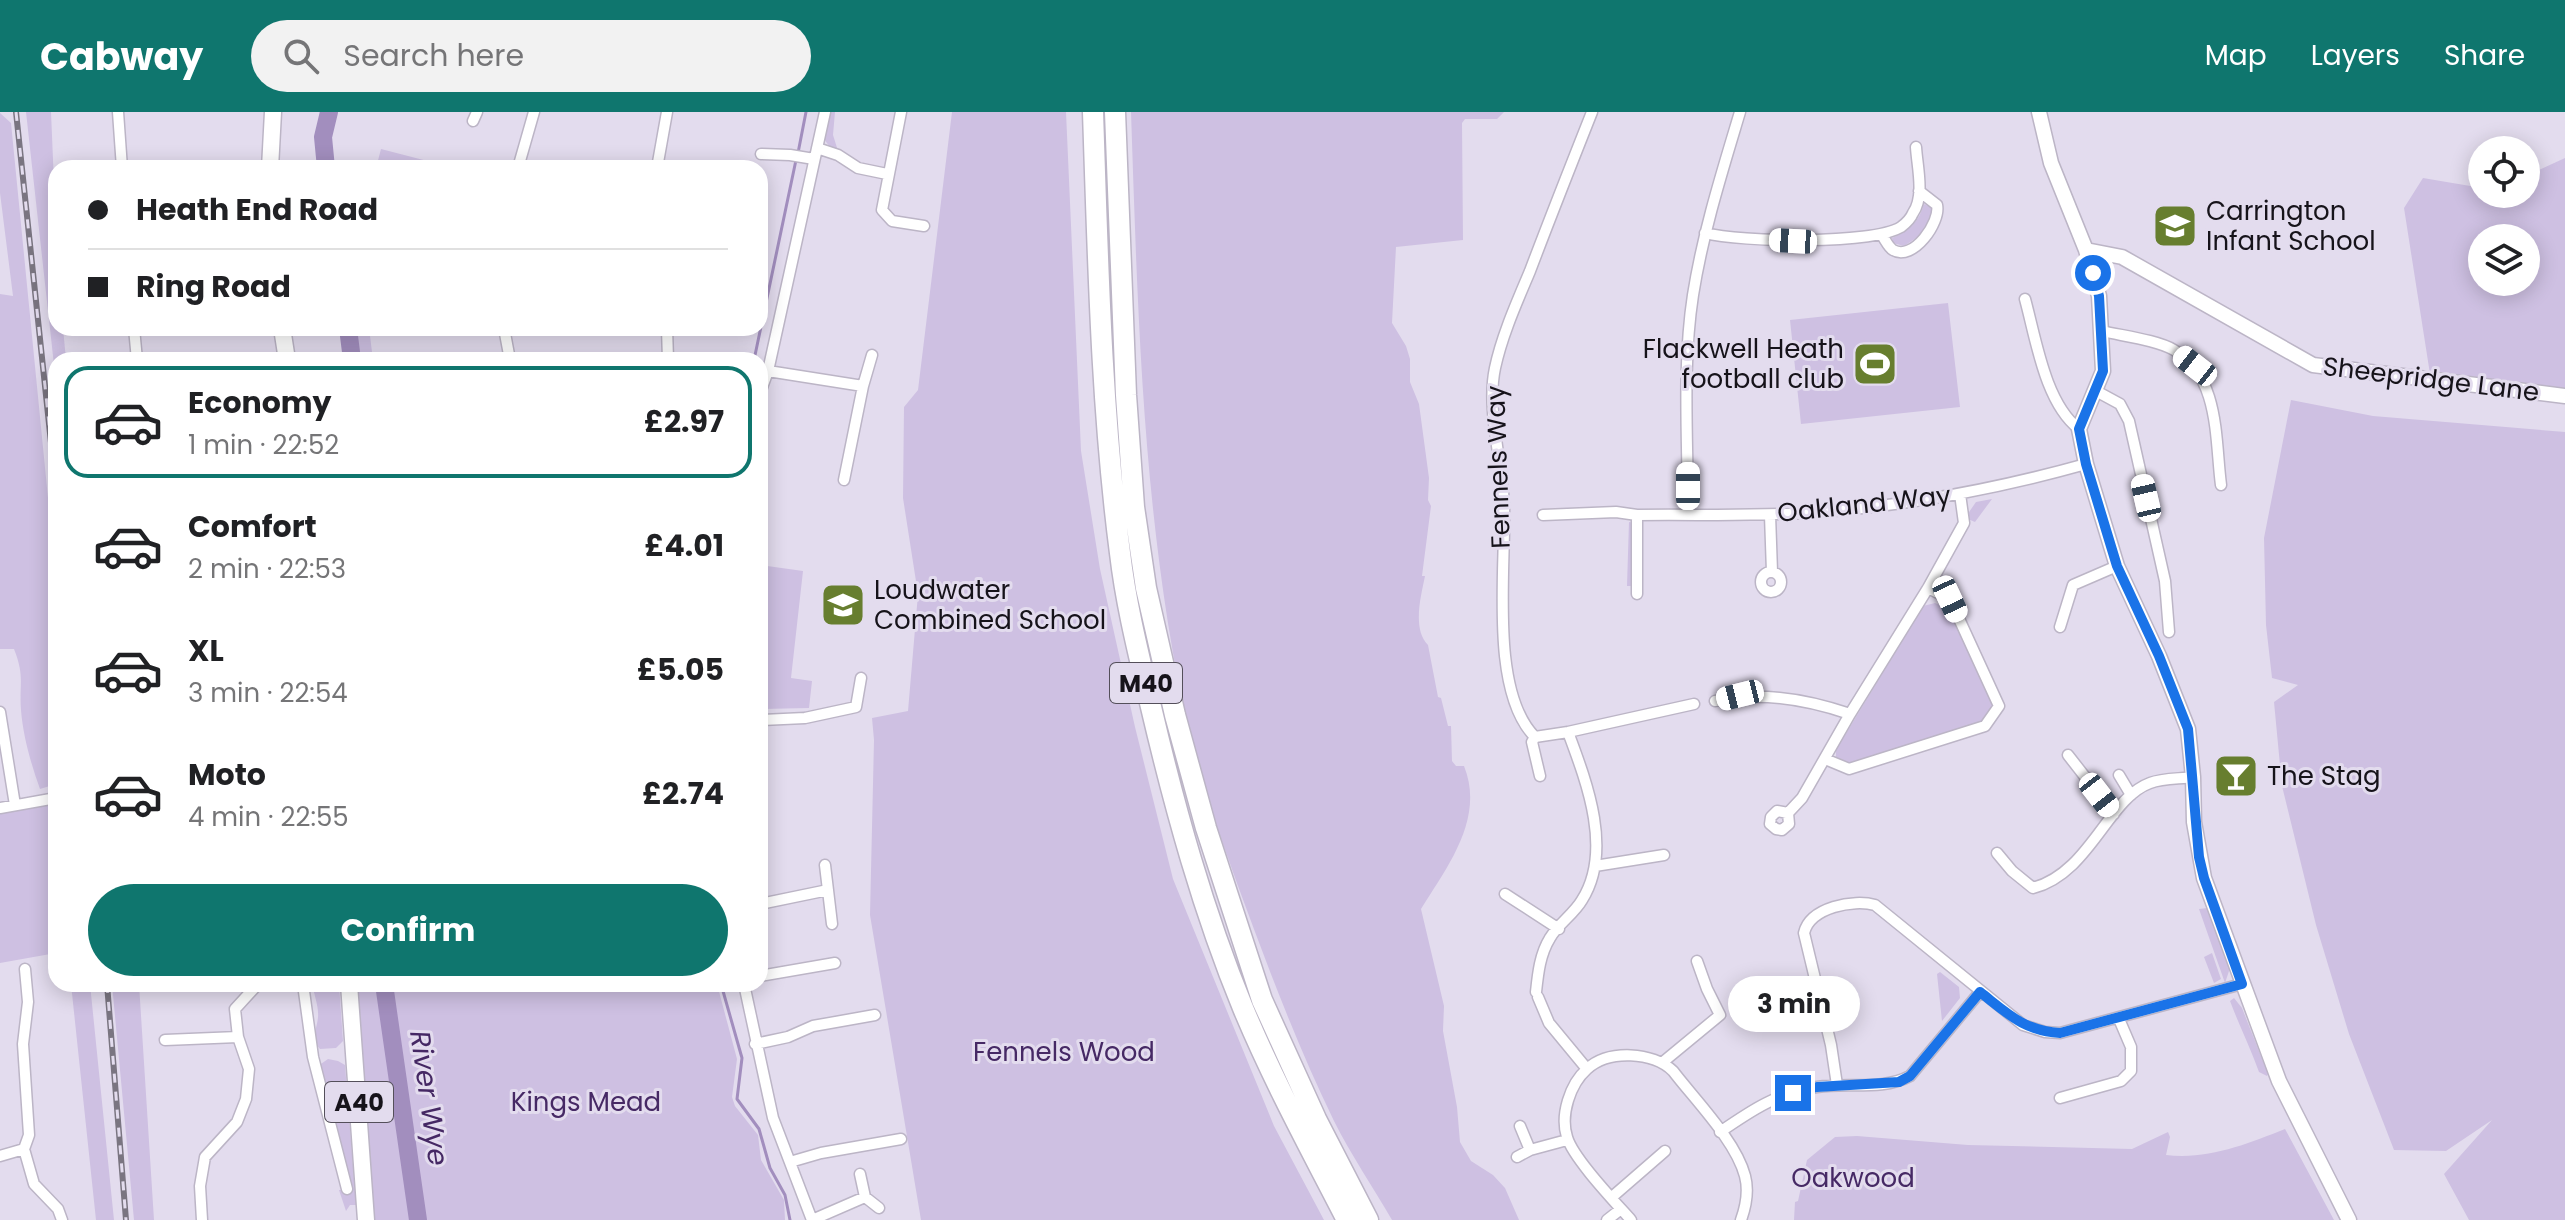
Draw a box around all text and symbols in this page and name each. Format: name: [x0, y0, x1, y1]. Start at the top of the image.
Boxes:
search box: [251, 20, 811, 92]
text: Cabway: [40, 30, 203, 83]
icon: search: [279, 34, 323, 78]
text: Search here: [343, 34, 524, 77]
text: Map: [2205, 36, 2267, 75]
text: Layers: [2311, 36, 2400, 75]
text: Share: [2444, 36, 2525, 75]
map controls: [2468, 136, 2540, 296]
button: locate: [2468, 136, 2540, 208]
text: Heath End Road: [136, 188, 378, 231]
place label: Carrington Infant School: [2206, 193, 2376, 259]
school or university icon: Carrington Infant School: [2151, 202, 2199, 250]
button: layers: [2468, 224, 2540, 296]
car: [1768, 228, 1818, 254]
route start: [2075, 255, 2111, 291]
text: Ring Road: [136, 265, 291, 308]
place label: Flackwell Heath football club: [1643, 331, 1844, 397]
sports icon: Flackwell Heath football club: [1851, 340, 1899, 388]
car: [2169, 342, 2221, 390]
street label: Sheepridge Lane: [2321, 348, 2541, 410]
text: Economy: [188, 381, 332, 424]
street label: Fennels Way: [1477, 384, 1519, 549]
icon: car: [92, 386, 164, 458]
text: £2.97: [644, 400, 724, 443]
text: 1 min · 22:52: [188, 427, 339, 463]
car: [1676, 462, 1700, 510]
car: [2129, 472, 2163, 524]
street label: Oakland Way: [1776, 477, 1953, 531]
text: Comfort: [188, 505, 317, 548]
icon: car: [92, 510, 164, 582]
text: £4.01: [645, 524, 724, 567]
text: 2 min · 22:53: [188, 551, 346, 587]
place label: Loudwater Combined School: [874, 572, 1106, 638]
car: [1929, 572, 1971, 626]
school or university icon: Loudwater Combined School: [819, 581, 867, 629]
text: XL: [188, 629, 224, 672]
icon: car: [92, 634, 164, 706]
text: £5.05: [637, 648, 724, 691]
road number: M40: [1110, 663, 1182, 703]
text: 3 min · 22:54: [188, 675, 348, 711]
car: [1714, 678, 1766, 712]
bar icon: The Stag: [2212, 752, 2260, 800]
text: Moto: [188, 753, 266, 796]
icon: car: [92, 758, 164, 830]
place label: The Stag: [2267, 758, 2381, 794]
car: [2075, 769, 2123, 821]
text: £2.74: [642, 772, 724, 815]
text: 4 min · 22:55: [188, 799, 349, 835]
button: Confirm: [88, 884, 728, 976]
callout: 3 min: [1727, 977, 1859, 1033]
text: 3 min: [1757, 986, 1831, 1022]
water label: River Wye: [400, 1028, 458, 1168]
park label: Fennels Wood: [973, 1034, 1155, 1070]
route end: [1775, 1075, 1811, 1111]
road number: A40: [325, 1082, 393, 1122]
park label: Kings Mead: [511, 1084, 661, 1120]
park label: Oakwood: [1791, 1160, 1915, 1196]

